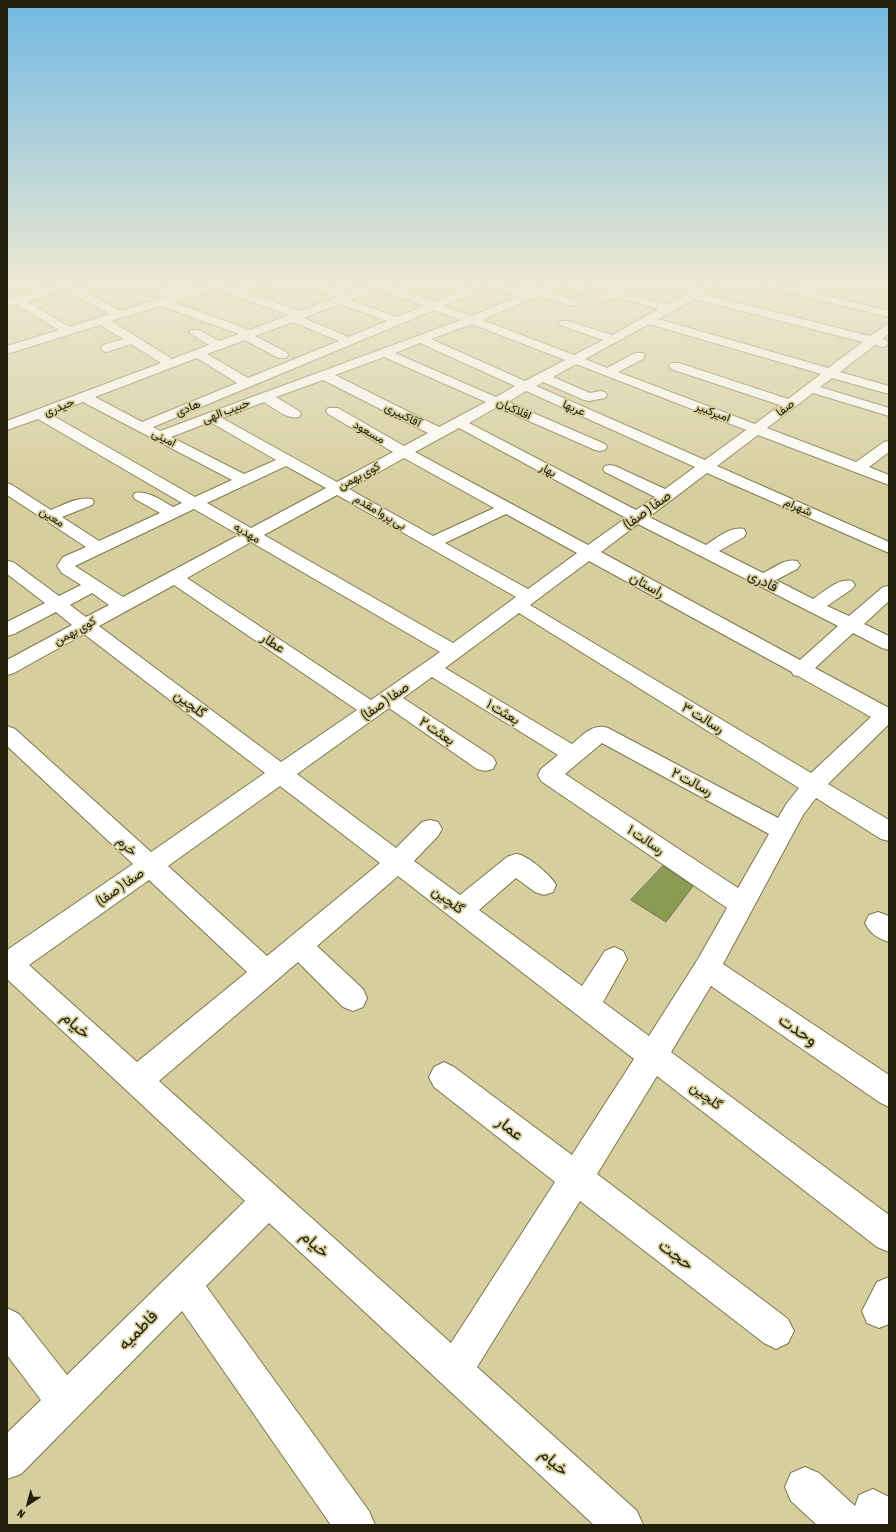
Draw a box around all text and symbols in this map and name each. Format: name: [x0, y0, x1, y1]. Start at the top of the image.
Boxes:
street label: حیدری: [42, 395, 76, 419]
street label: حبیب الهی: [200, 395, 252, 427]
street label: افلاکیان: [494, 395, 534, 423]
street label: صفا: [773, 396, 797, 420]
street label: هادی: [173, 397, 203, 419]
street label: عربها: [560, 397, 588, 419]
street label: امیرکبیر: [693, 399, 733, 425]
street label: آقاکبیری: [382, 400, 424, 430]
street label: مسعود: [350, 417, 388, 447]
street label: امینی: [149, 426, 179, 450]
street label: کوی بهمن: [335, 459, 383, 493]
street label: بهار: [537, 460, 559, 480]
street label: صفا ( صفا): [620, 487, 674, 533]
street label: بی پروا مقدم: [351, 491, 409, 533]
street label: شهرام: [782, 494, 814, 520]
street label: معین: [37, 504, 67, 530]
street label: مهدیه: [231, 520, 263, 546]
street label: قادری: [745, 566, 781, 596]
street label: راستان: [627, 569, 667, 601]
street label: کوی بهمن: [51, 614, 99, 648]
street label: عطار: [258, 629, 288, 657]
street label: صفا ( صفا): [358, 678, 412, 724]
street label: گلچین: [171, 687, 209, 721]
street label: بعثت ۱: [483, 695, 523, 729]
street label: رسالت ۳: [679, 699, 727, 737]
street label: بعثت ۲: [416, 713, 458, 749]
street label: رسالت ۲: [668, 764, 716, 800]
street label: رسالت ۱: [624, 821, 668, 859]
street label: خرم: [113, 832, 141, 860]
street label: صفا ( صفا): [93, 864, 147, 910]
street label: گلچین: [429, 883, 467, 917]
street label: خیام: [57, 1007, 95, 1043]
street label: وحدت: [775, 1010, 821, 1050]
street label: گلچین: [687, 1079, 725, 1113]
street label: عمار: [492, 1111, 528, 1145]
street label: خیام: [296, 1226, 334, 1262]
street label: حجت: [654, 1235, 698, 1275]
street label: فاطمیه: [114, 1306, 162, 1354]
street label: خیام: [535, 1444, 573, 1480]
north arrow: [8, 1484, 48, 1524]
text: N: [15, 1507, 27, 1520]

